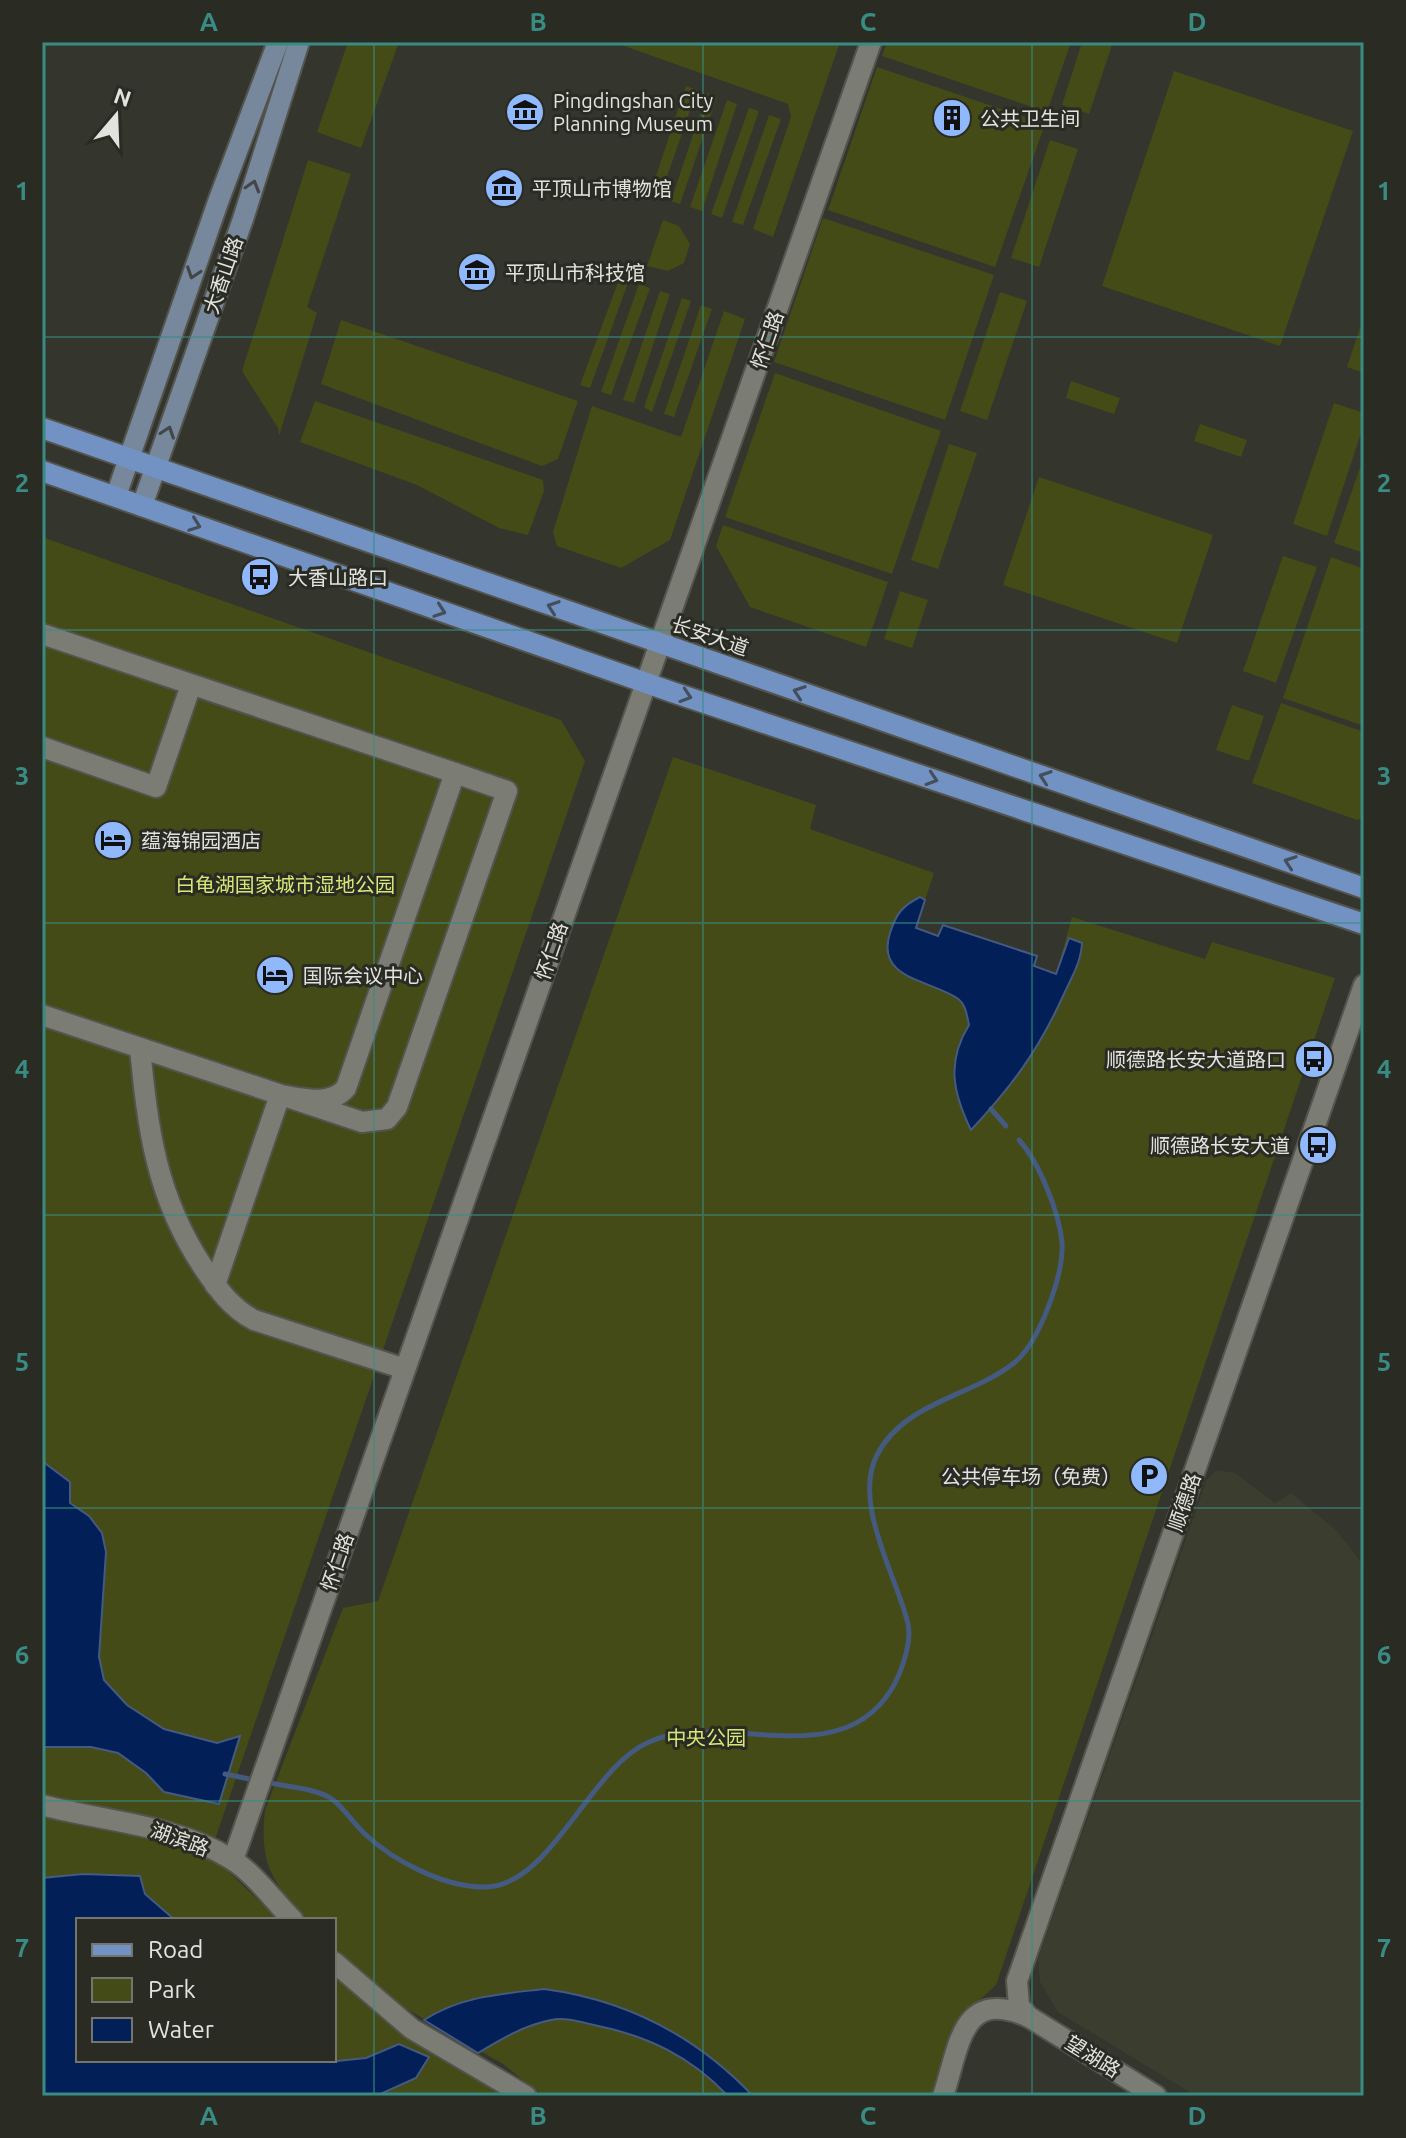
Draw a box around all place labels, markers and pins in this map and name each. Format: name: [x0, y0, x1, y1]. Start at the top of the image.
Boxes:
place label: Pingdingshan City Planning Museum: [553, 89, 714, 135]
museum icon: Pingdingshan City Planning Museum: [504, 91, 546, 133]
building icon: 公共卫生间: [931, 97, 973, 139]
place label: 公共卫生间: [980, 107, 1080, 130]
museum icon: 平顶山市博物馆: [483, 167, 525, 209]
place label: 平顶山市博物馆: [532, 177, 672, 200]
museum icon: 平顶山市科技馆: [456, 251, 498, 293]
place label: 平顶山市科技馆: [505, 261, 645, 284]
bus stop icon: 大香山路口: [239, 556, 281, 598]
place label: 大香山路口: [288, 566, 388, 589]
hotel icon: 蕴海锦园酒店: [92, 819, 134, 861]
place label: 蕴海锦园酒店: [141, 829, 261, 852]
hotel icon: 国际会议中心: [254, 954, 296, 996]
place label: 国际会议中心: [303, 964, 423, 987]
bus stop icon: 顺德路长安大道路口: [1293, 1038, 1335, 1080]
place label: 顺德路长安大道路口: [1106, 1048, 1286, 1071]
bus stop icon: 顺德路长安大道: [1297, 1124, 1339, 1166]
place label: 顺德路长安大道: [1150, 1134, 1290, 1157]
parking icon: 公共停车场（免费）: [1128, 1455, 1170, 1497]
place label: 公共停车场（免费）: [941, 1465, 1121, 1488]

